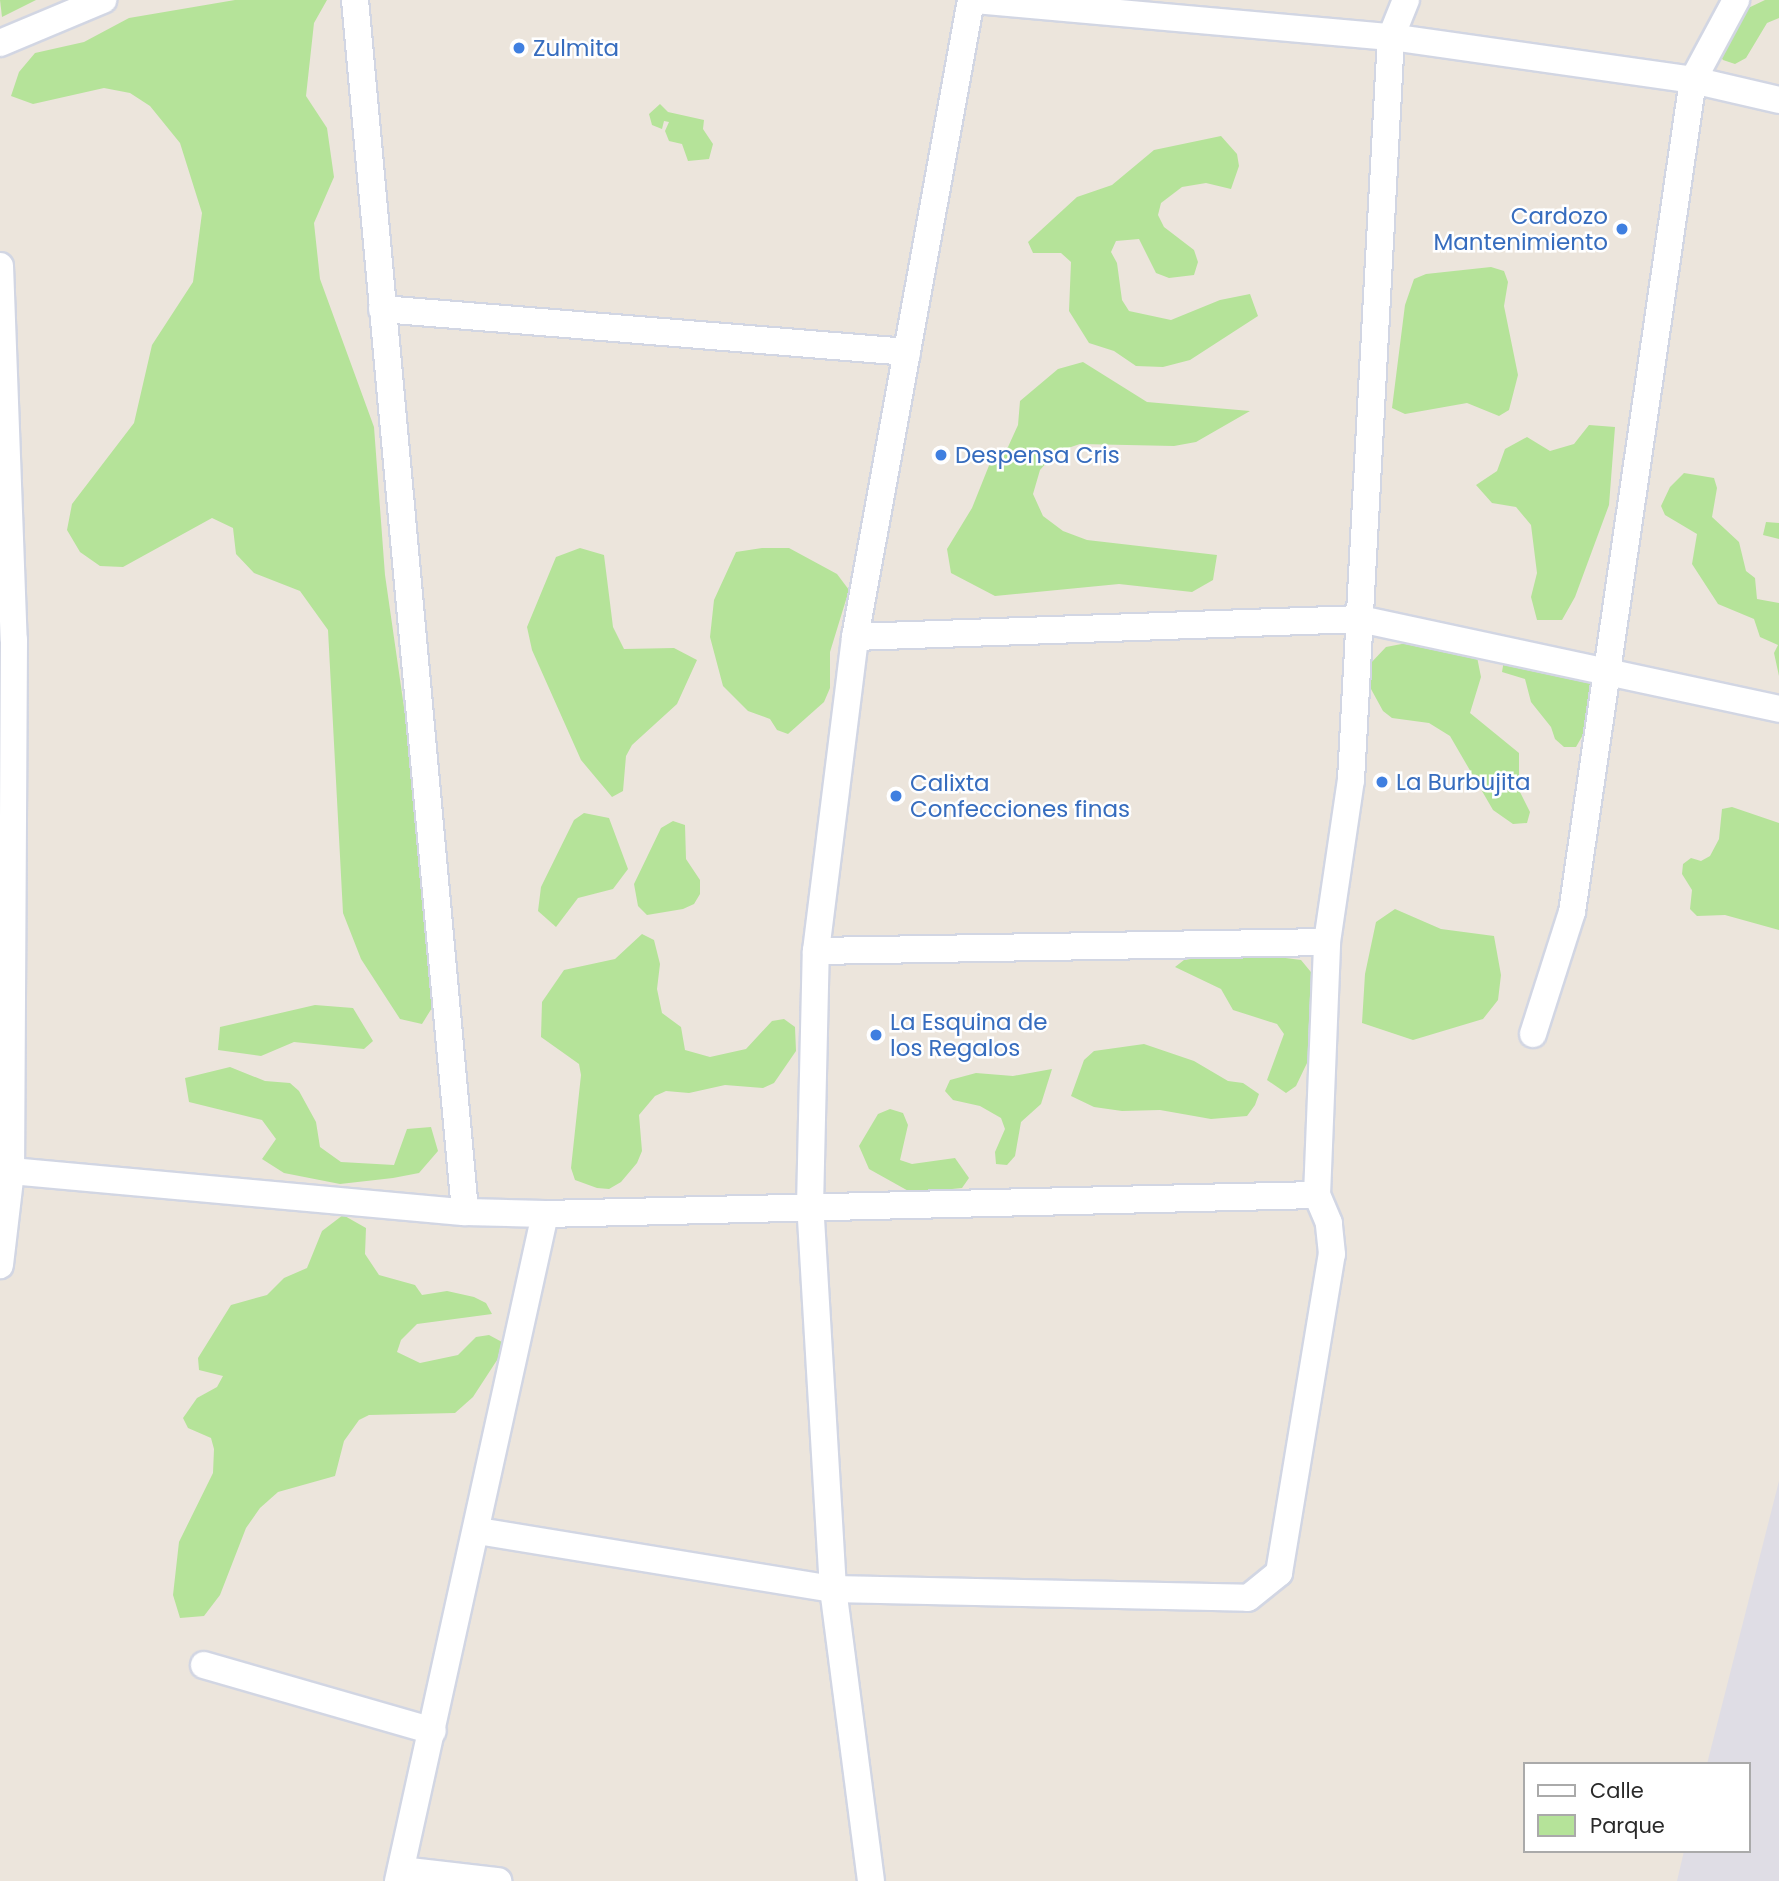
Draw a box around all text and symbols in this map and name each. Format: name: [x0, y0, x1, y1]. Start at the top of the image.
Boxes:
place label: Zulmita: [533, 34, 619, 62]
marker: Zulmita: [511, 40, 527, 56]
place label: Cardozo Mantenimiento: [1433, 202, 1608, 256]
marker: Cardozo Mantenimiento: [1614, 221, 1630, 237]
place label: Despensa Cris: [955, 441, 1120, 469]
marker: Despensa Cris: [933, 447, 949, 463]
place label: La Burbujita: [1396, 768, 1531, 796]
place label: Calixta Confecciones finas: [910, 769, 1130, 823]
marker: La Burbujita: [1374, 774, 1390, 790]
marker: Calixta Confecciones finas: [888, 788, 904, 804]
place label: La Esquina de los Regalos: [890, 1008, 1048, 1062]
marker: La Esquina de los Regalos: [868, 1027, 884, 1043]
legend: [1524, 1762, 1751, 1853]
text: Calle: [1590, 1776, 1644, 1805]
text: Parque: [1590, 1811, 1665, 1840]

